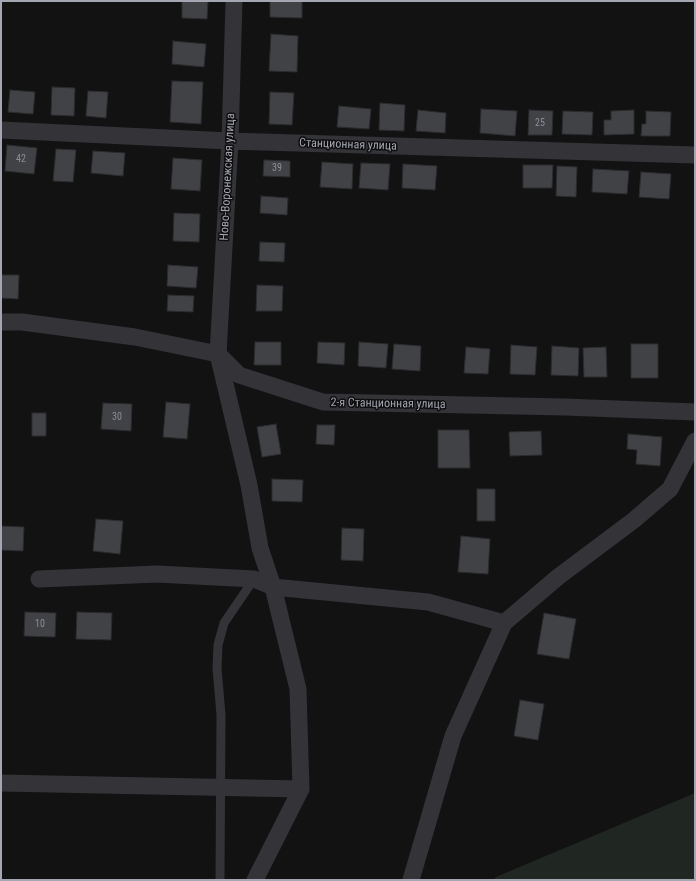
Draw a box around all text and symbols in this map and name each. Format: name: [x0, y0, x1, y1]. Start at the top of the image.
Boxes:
street label: Ново-Воронежская улица: [217, 113, 239, 241]
house number: 25: [535, 117, 545, 129]
street label: Станционная улица: [299, 136, 397, 154]
house number: 42: [16, 153, 26, 165]
house number: 39: [272, 162, 282, 174]
street label: 2-я Станционная улица: [330, 396, 446, 412]
house number: 30: [112, 411, 122, 423]
house number: 10: [35, 618, 45, 630]

